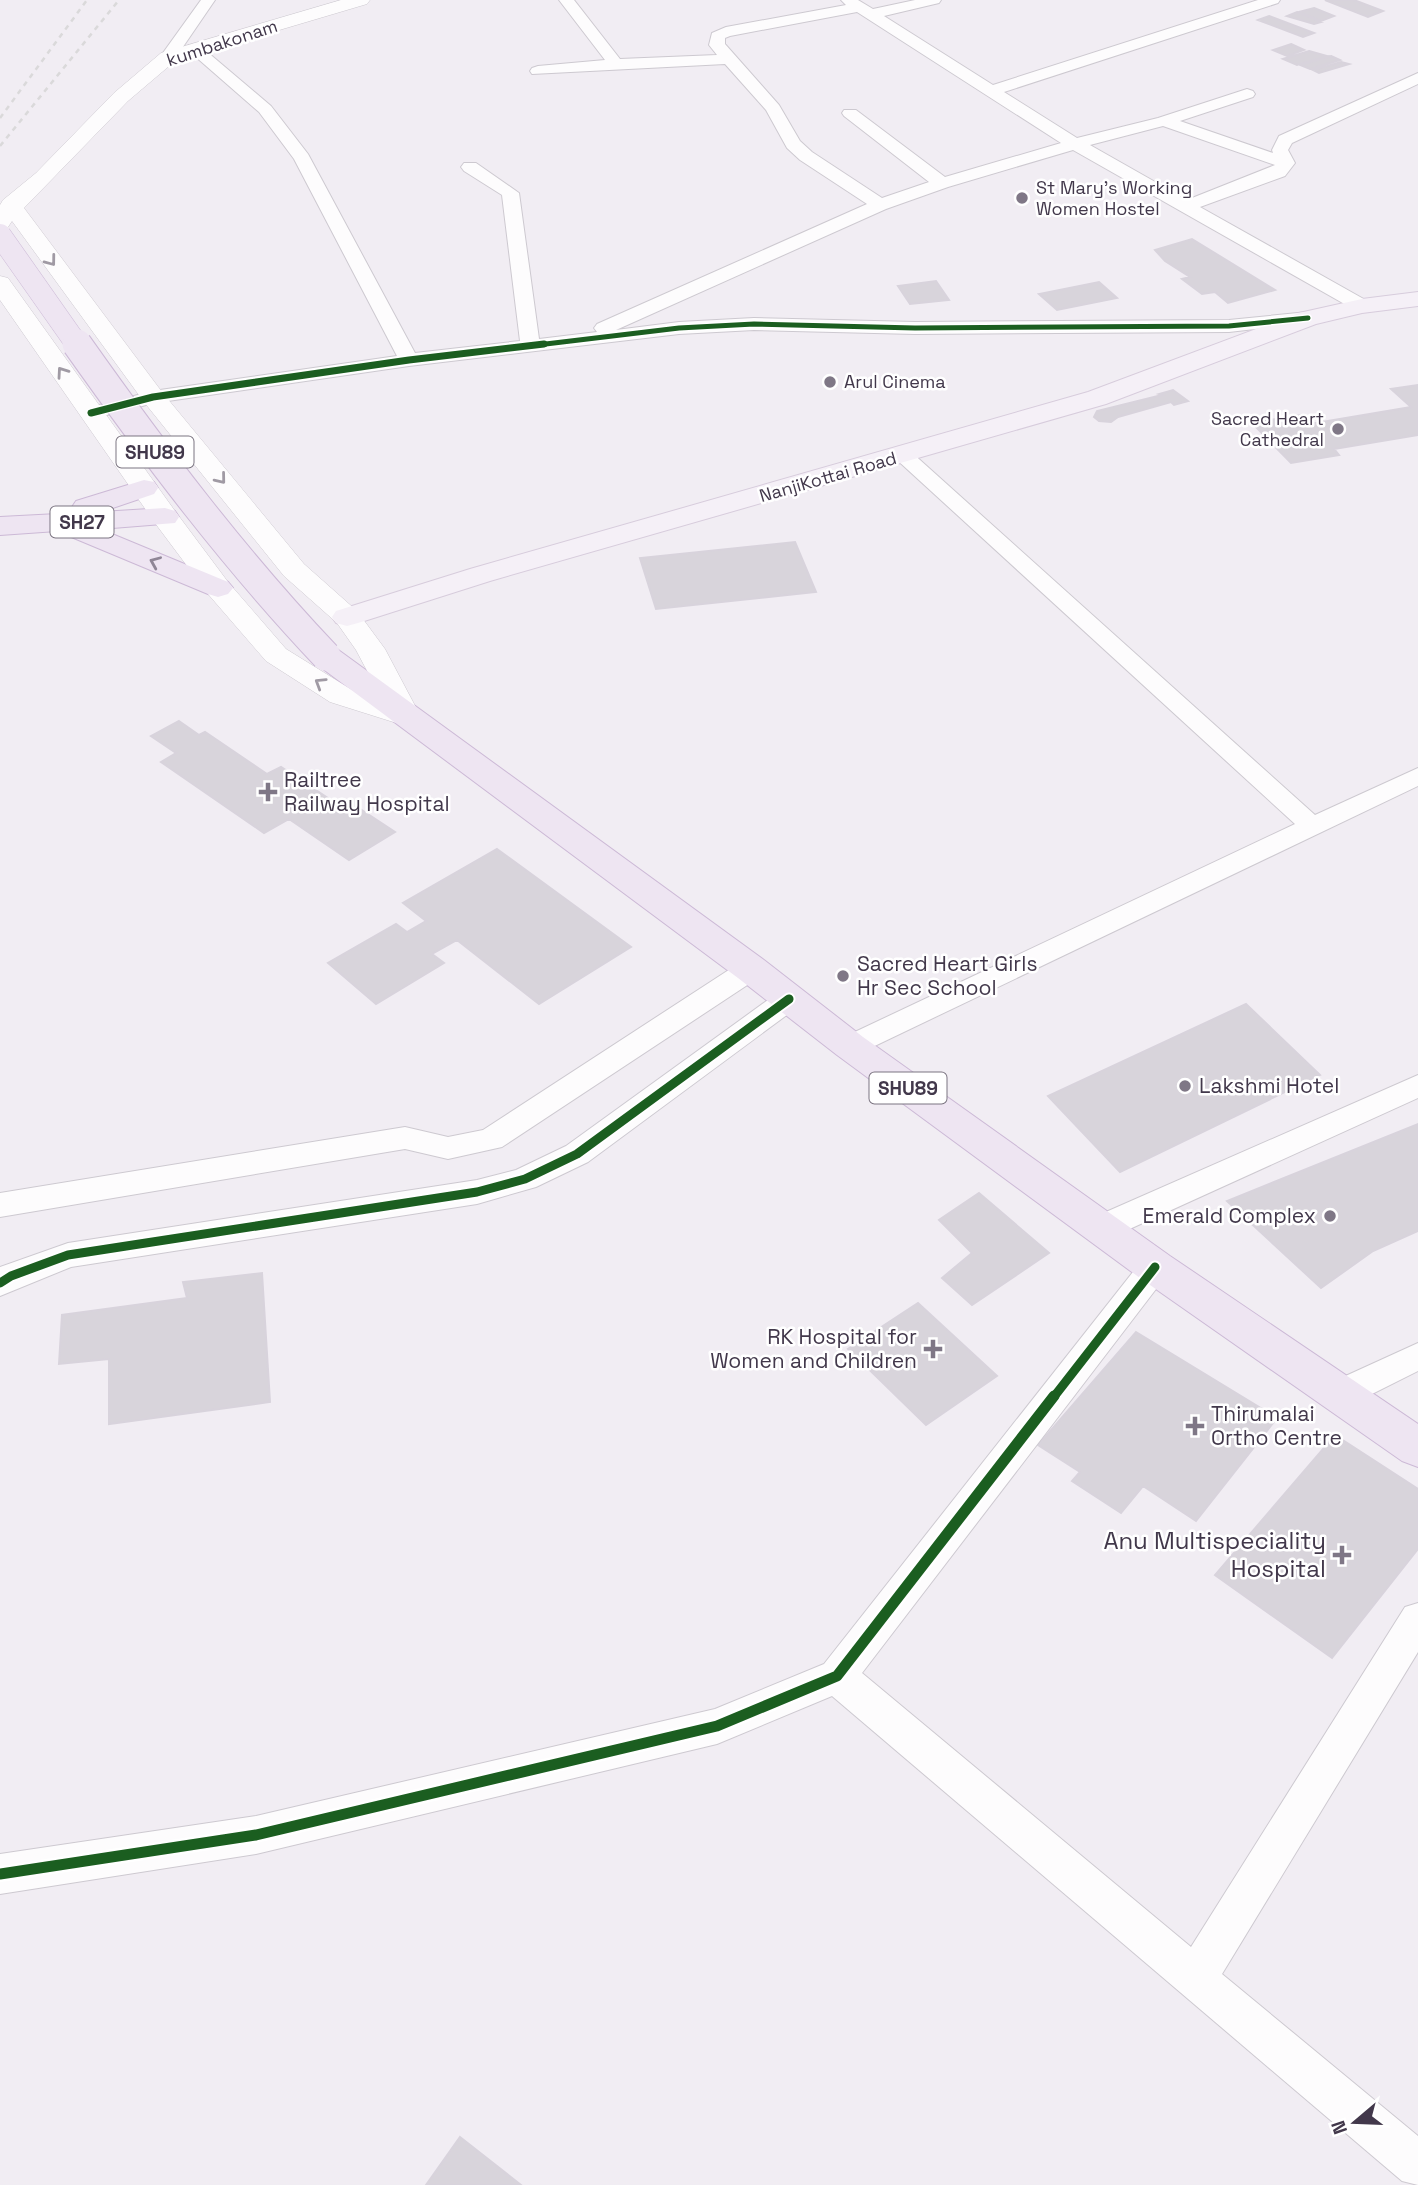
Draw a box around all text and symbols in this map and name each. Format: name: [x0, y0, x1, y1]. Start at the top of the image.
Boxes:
street label: kumbakonam: [163, 14, 280, 71]
place label: St Mary's Working Women Hostel: [1036, 176, 1192, 220]
marker: St Mary's Working Women Hostel: [1014, 190, 1030, 206]
one-way arrow: [42, 253, 55, 266]
one-way arrow: [58, 367, 70, 380]
place label: Arul Cinema: [844, 370, 946, 393]
marker: Arul Cinema: [822, 374, 838, 390]
place label: Sacred Heart Cathedral: [1211, 407, 1324, 451]
marker: Sacred Heart Cathedral: [1330, 421, 1346, 437]
road number: SHU89: [116, 436, 194, 467]
street label: NanjiKottai Road: [757, 446, 899, 507]
one-way arrow: [212, 472, 225, 484]
road number: SH27: [50, 506, 114, 538]
one-way arrow: [150, 556, 163, 570]
one-way arrow: [315, 679, 328, 692]
place label: Railtree Railway Hospital: [284, 766, 450, 817]
marker: Railtree Railway Hospital: [258, 782, 278, 802]
place label: Sacred Heart Girls Hr Sec School: [857, 950, 1038, 1001]
marker: Sacred Heart Girls Hr Sec School: [835, 968, 851, 984]
road number: SHU89: [870, 1072, 946, 1104]
place label: Lakshmi Hotel: [1199, 1072, 1339, 1099]
marker: Lakshmi Hotel: [1177, 1078, 1193, 1094]
place label: Emerald Complex: [1143, 1202, 1316, 1229]
marker: Emerald Complex: [1322, 1208, 1338, 1224]
place label: RK Hospital for Women and Children: [710, 1323, 917, 1374]
marker: RK Hospital for Women and Children: [923, 1339, 943, 1359]
place label: Thirumalai Ortho Centre: [1211, 1400, 1342, 1451]
marker: Thirumalai Ortho Centre: [1185, 1416, 1205, 1436]
place label: Anu Multispeciality Hospital: [1103, 1525, 1326, 1584]
marker: Anu Multispeciality Hospital: [1332, 1545, 1352, 1565]
north arrow: [1320, 2087, 1390, 2157]
text: N: [1326, 2117, 1353, 2137]

